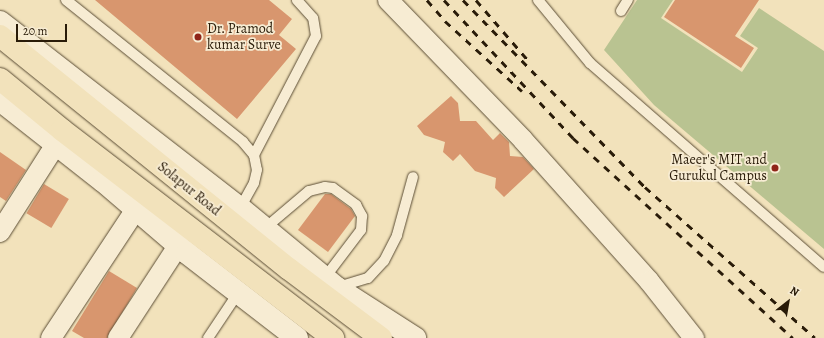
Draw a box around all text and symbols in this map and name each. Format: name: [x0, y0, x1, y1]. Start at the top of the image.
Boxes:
scale bar: [18, 16, 69, 42]
place label: Dr. Pramod kumar Surve: [207, 21, 281, 54]
text: 20 m: [23, 23, 47, 39]
marker: Dr. Pramod kumar Surve: [192, 31, 204, 43]
place label: Maeer's MIT and Gurukul Campus: [669, 152, 767, 184]
street label: Solapur Road: [154, 158, 224, 220]
marker: Maeer's MIT and Gurukul Campus: [770, 163, 780, 173]
north arrow: [768, 282, 808, 322]
text: N: [787, 283, 802, 300]

